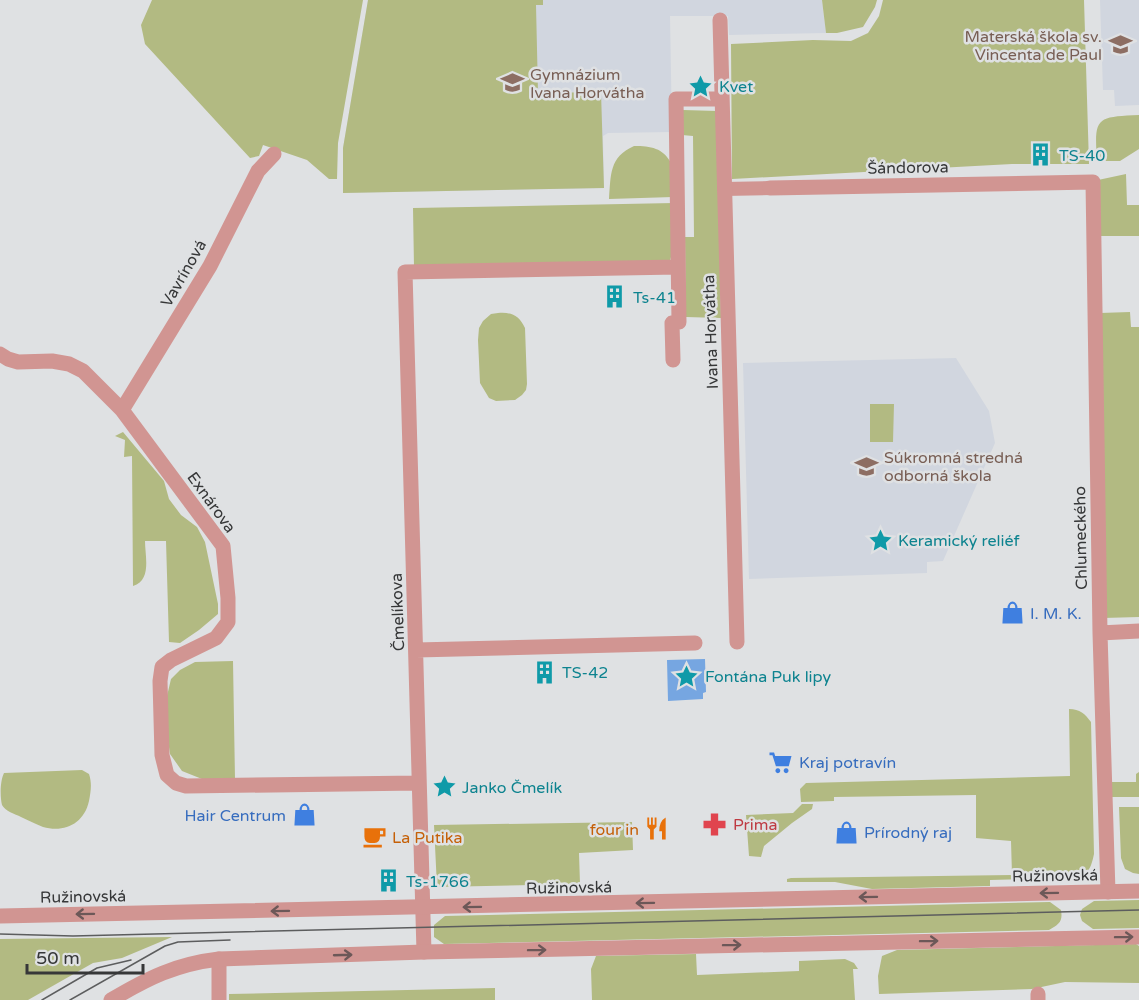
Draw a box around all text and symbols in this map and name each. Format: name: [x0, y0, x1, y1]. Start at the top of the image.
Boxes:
place label: Materská škola sv. Vincenta de Paul: [964, 27, 1102, 65]
school or university icon: Materská škola sv. Vincenta de Paul: [1107, 32, 1133, 58]
place label: Gymnázium Ivana Horvátha: [530, 65, 644, 103]
school or university icon: Gymnázium Ivana Horvátha: [499, 70, 525, 96]
place icon: Kvet: [688, 73, 714, 99]
place label: Kvet: [719, 77, 753, 97]
building icon: TS-40: [1028, 142, 1054, 168]
place label: TS-40: [1059, 146, 1105, 166]
street label: Šándorova: [867, 157, 949, 179]
street label: Vavrínová: [157, 236, 211, 311]
street label: Ivana Horvátha: [699, 274, 723, 389]
building icon: Ts-41: [602, 284, 628, 310]
place label: Ts-41: [633, 288, 676, 308]
place label: Súkromná stredná odborná škola: [884, 448, 1023, 486]
school or university icon: Súkromná stredná odborná škola: [853, 453, 879, 479]
street label: Exnárova: [182, 468, 240, 537]
street label: Chlumeckého: [1070, 486, 1092, 590]
place icon: Keramický reliéf: [867, 527, 893, 553]
place label: Keramický reliéf: [898, 531, 1021, 551]
street label: Čmelíkova: [387, 572, 409, 651]
shop icon: I. M. K.: [999, 600, 1025, 626]
place label: I. M. K.: [1030, 604, 1082, 624]
building icon: TS-42: [531, 659, 557, 685]
place label: TS-42: [562, 663, 608, 683]
place icon: Fontána Puk lipy: [674, 663, 700, 689]
place label: Fontána Puk lipy: [705, 667, 832, 687]
supermarket icon: Kraj potravín: [768, 749, 794, 775]
place label: Kraj potravín: [799, 753, 896, 773]
place icon: Janko Čmelík: [431, 774, 457, 800]
place label: Janko Čmelík: [462, 778, 562, 798]
shop icon: Hair Centrum: [291, 802, 317, 828]
place label: Hair Centrum: [185, 806, 286, 826]
pharmacy icon: Prima: [702, 811, 728, 837]
place label: Prima: [733, 815, 777, 835]
restaurant icon: four in: [644, 816, 670, 842]
shop icon: Prírodný raj: [833, 819, 859, 845]
place label: four in: [590, 820, 639, 840]
place label: Prírodný raj: [864, 823, 952, 843]
cafe icon: La Putika: [361, 824, 387, 850]
place label: La Putika: [392, 828, 462, 848]
street label: Ružinovská: [1012, 865, 1098, 887]
building icon: Ts-1766: [375, 868, 401, 894]
place label: Ts-1766: [406, 872, 469, 892]
street label: Ružinovská: [526, 877, 612, 899]
street label: Ružinovská: [40, 886, 126, 908]
one-way arrow: [1040, 888, 1060, 899]
one-way arrow: [858, 892, 878, 903]
one-way arrow: [636, 897, 656, 909]
one-way arrow: [462, 901, 482, 913]
one-way arrow: [271, 905, 291, 916]
one-way arrow: [76, 909, 96, 920]
one-way arrow: [1113, 931, 1133, 943]
one-way arrow: [918, 936, 938, 947]
scale bar: [27, 937, 142, 975]
one-way arrow: [722, 940, 742, 951]
one-way arrow: [527, 944, 547, 956]
text: 50 m: [36, 947, 80, 969]
one-way arrow: [332, 949, 352, 961]

